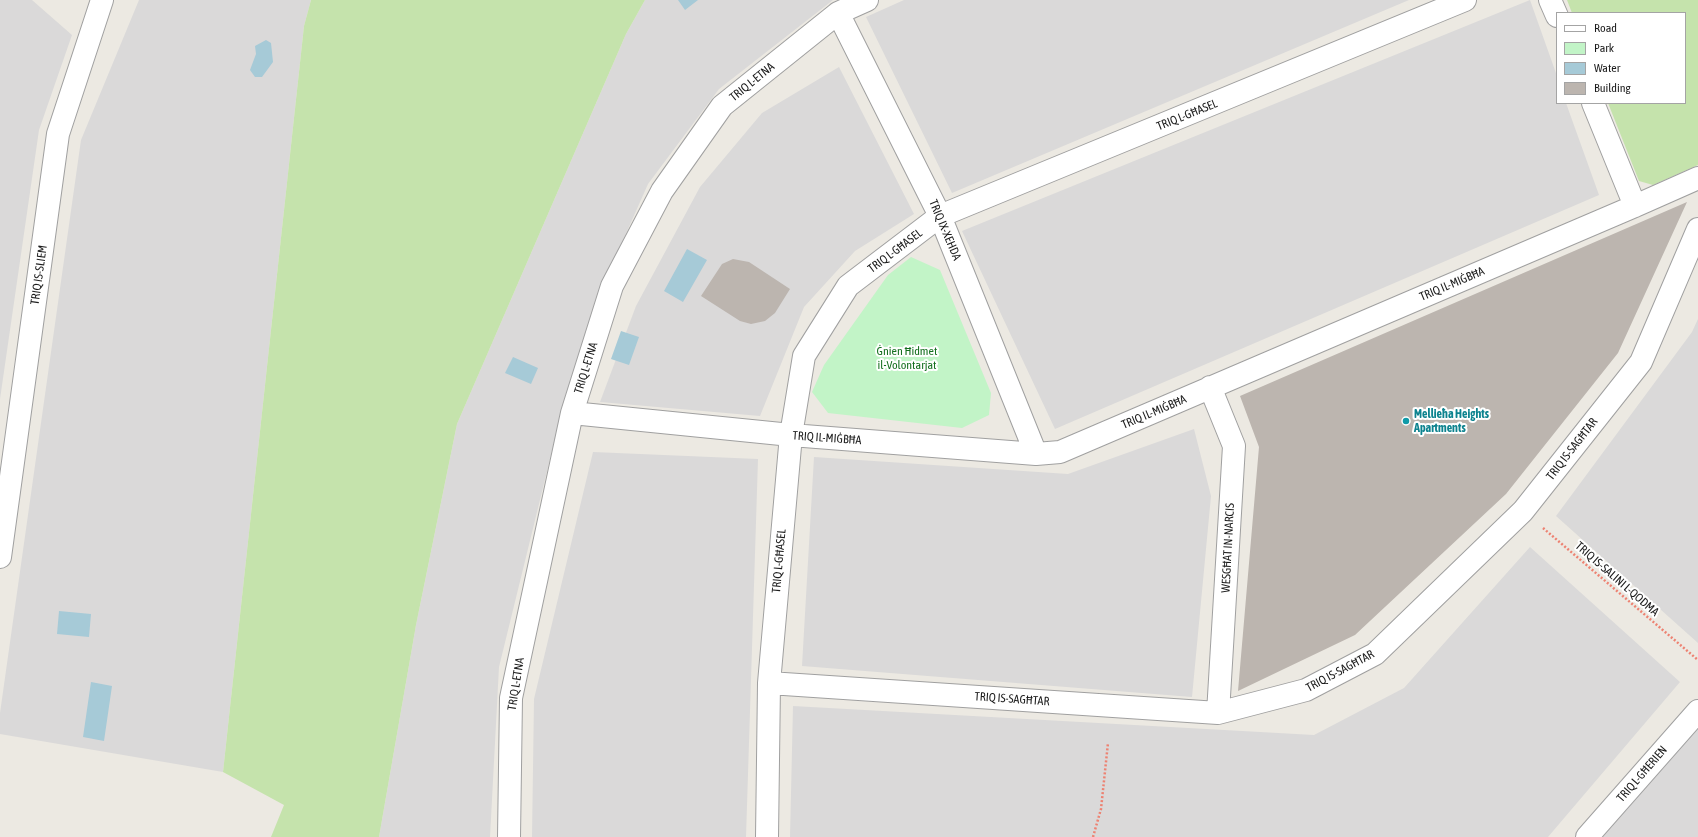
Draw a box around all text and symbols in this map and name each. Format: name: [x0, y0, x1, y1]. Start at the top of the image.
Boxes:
legend: [1556, 12, 1686, 104]
text: Road: [1594, 21, 1617, 35]
text: Park: [1594, 41, 1614, 55]
street label: TRIQ L-ETNA: [727, 60, 777, 104]
text: Water: [1594, 61, 1620, 75]
text: Building: [1594, 81, 1631, 95]
street label: TRIQ L-GĦASEL: [1155, 96, 1219, 134]
street label: TRIQ IX-XEHDA: [926, 197, 964, 263]
street label: TRIQ L-GĦASEL: [865, 226, 925, 276]
street label: TRIQ IS-SLIEM: [28, 244, 50, 306]
street label: TRIQ IL-MIĠBĦA: [1417, 264, 1487, 304]
street label: TRIQ L-ETNA: [571, 340, 601, 396]
park label: Ġnien Ħidmet il-Volontarjat: [877, 344, 937, 372]
street label: TRIQ IL-MIĠBĦA: [1119, 392, 1189, 432]
place label: Mellieħa Heights Apartments: [1414, 407, 1489, 435]
street label: TRIQ IS-SAGĦTAR: [1543, 415, 1601, 483]
marker: Mellieħa Heights Apartments: [1401, 416, 1411, 426]
street label: TRIQ IL-MIĠBĦA: [792, 428, 862, 448]
street label: WESGĦAT IN-NARCIS: [1218, 503, 1238, 593]
street label: TRIQ L-GĦASEL: [769, 528, 789, 594]
street label: TRIQ IS-SALINI L-QODMA: [1572, 539, 1662, 619]
street label: TRIQ IS-SAGĦTAR: [1304, 647, 1376, 695]
street label: TRIQ L-ETNA: [505, 657, 527, 711]
street label: TRIQ IS-SAGĦTAR: [974, 689, 1050, 709]
street label: TRIQ L-GĦERIEN: [1614, 743, 1670, 805]

